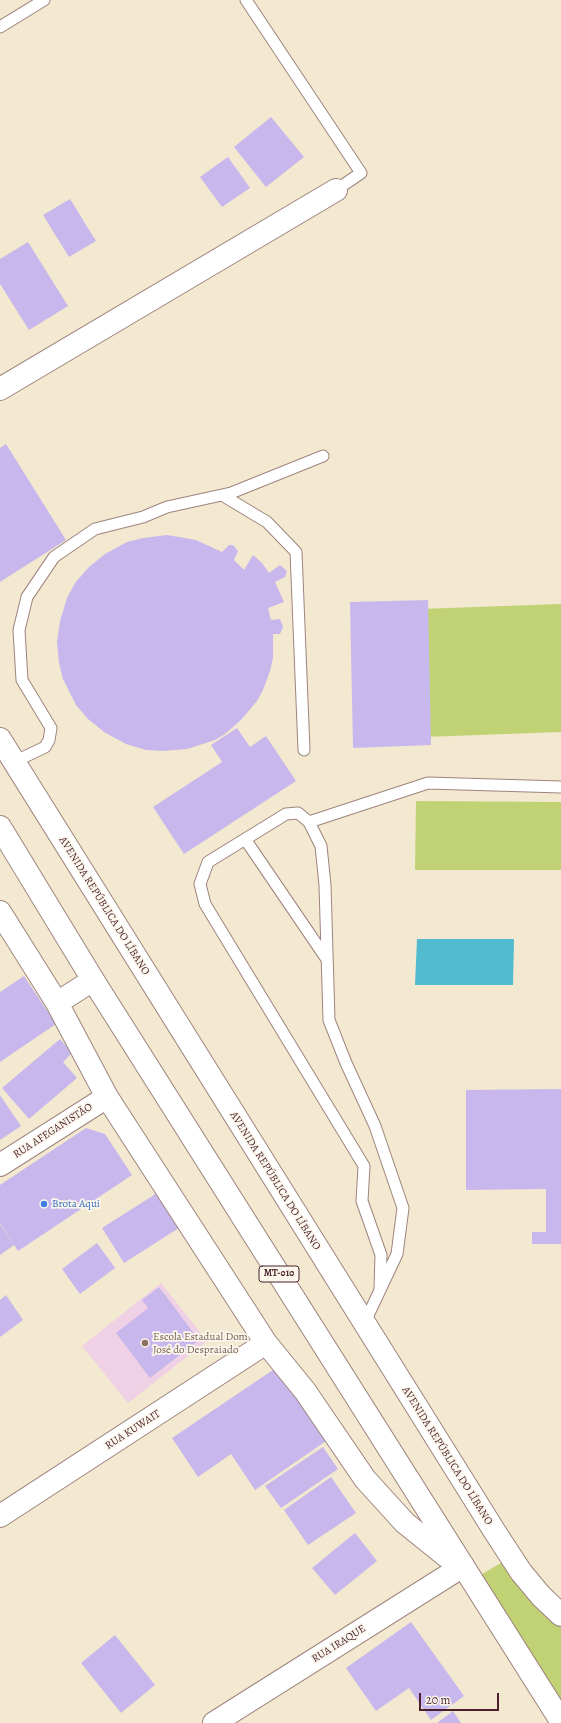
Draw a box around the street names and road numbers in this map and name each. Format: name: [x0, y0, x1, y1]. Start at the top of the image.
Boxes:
street label: AVENIDA REPÚBLICA DO LÍBANO: [56, 834, 152, 978]
street label: RUA AFEGANISTÃO: [11, 1100, 95, 1162]
street label: AVENIDA REPÚBLICA DO LÍBANO: [227, 1109, 323, 1253]
road number: MT-010: [259, 1266, 299, 1282]
street label: AVENIDA REPÚBLICA DO LÍBANO: [399, 1384, 495, 1528]
street label: RUA KUWAIT: [103, 1407, 163, 1453]
street label: RUA IRAQUE: [310, 1622, 368, 1666]

